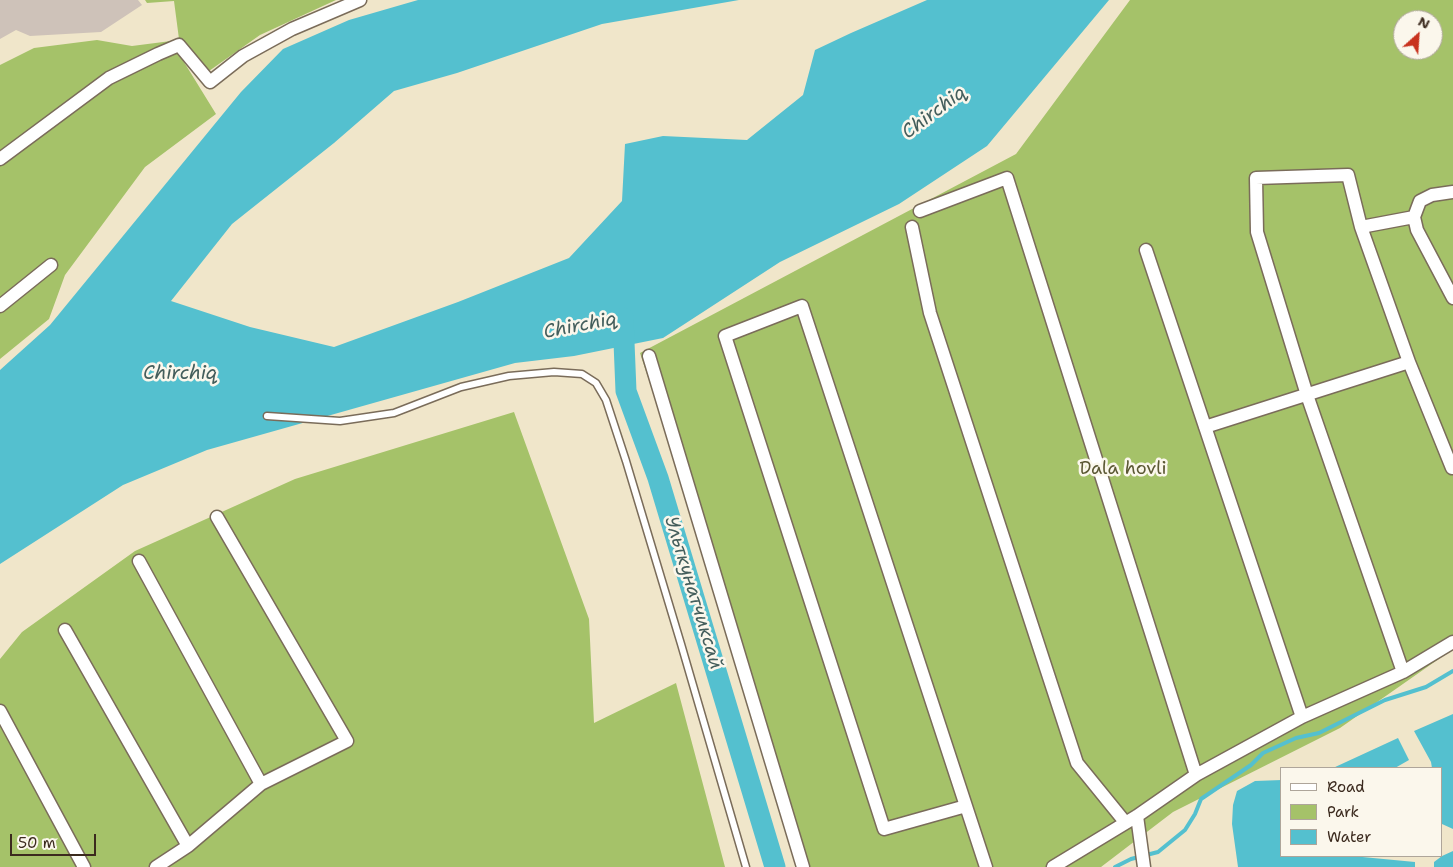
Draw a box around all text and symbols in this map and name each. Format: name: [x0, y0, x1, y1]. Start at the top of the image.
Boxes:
north arrow: [1393, 10, 1443, 60]
text: N: [1415, 12, 1433, 33]
water label: Chirchiq: [898, 82, 970, 144]
water label: Chirchiq: [542, 308, 618, 344]
water label: Chirchiq: [143, 363, 217, 385]
park label: Dala hovli: [1079, 458, 1167, 480]
water label: Ульткунатчиксай: [659, 514, 727, 672]
legend: [1280, 767, 1443, 857]
text: Road: [1327, 777, 1365, 797]
text: Park: [1327, 802, 1359, 822]
scale bar: [12, 824, 99, 856]
text: Water: [1327, 827, 1371, 847]
text: 50 m: [18, 833, 56, 853]

